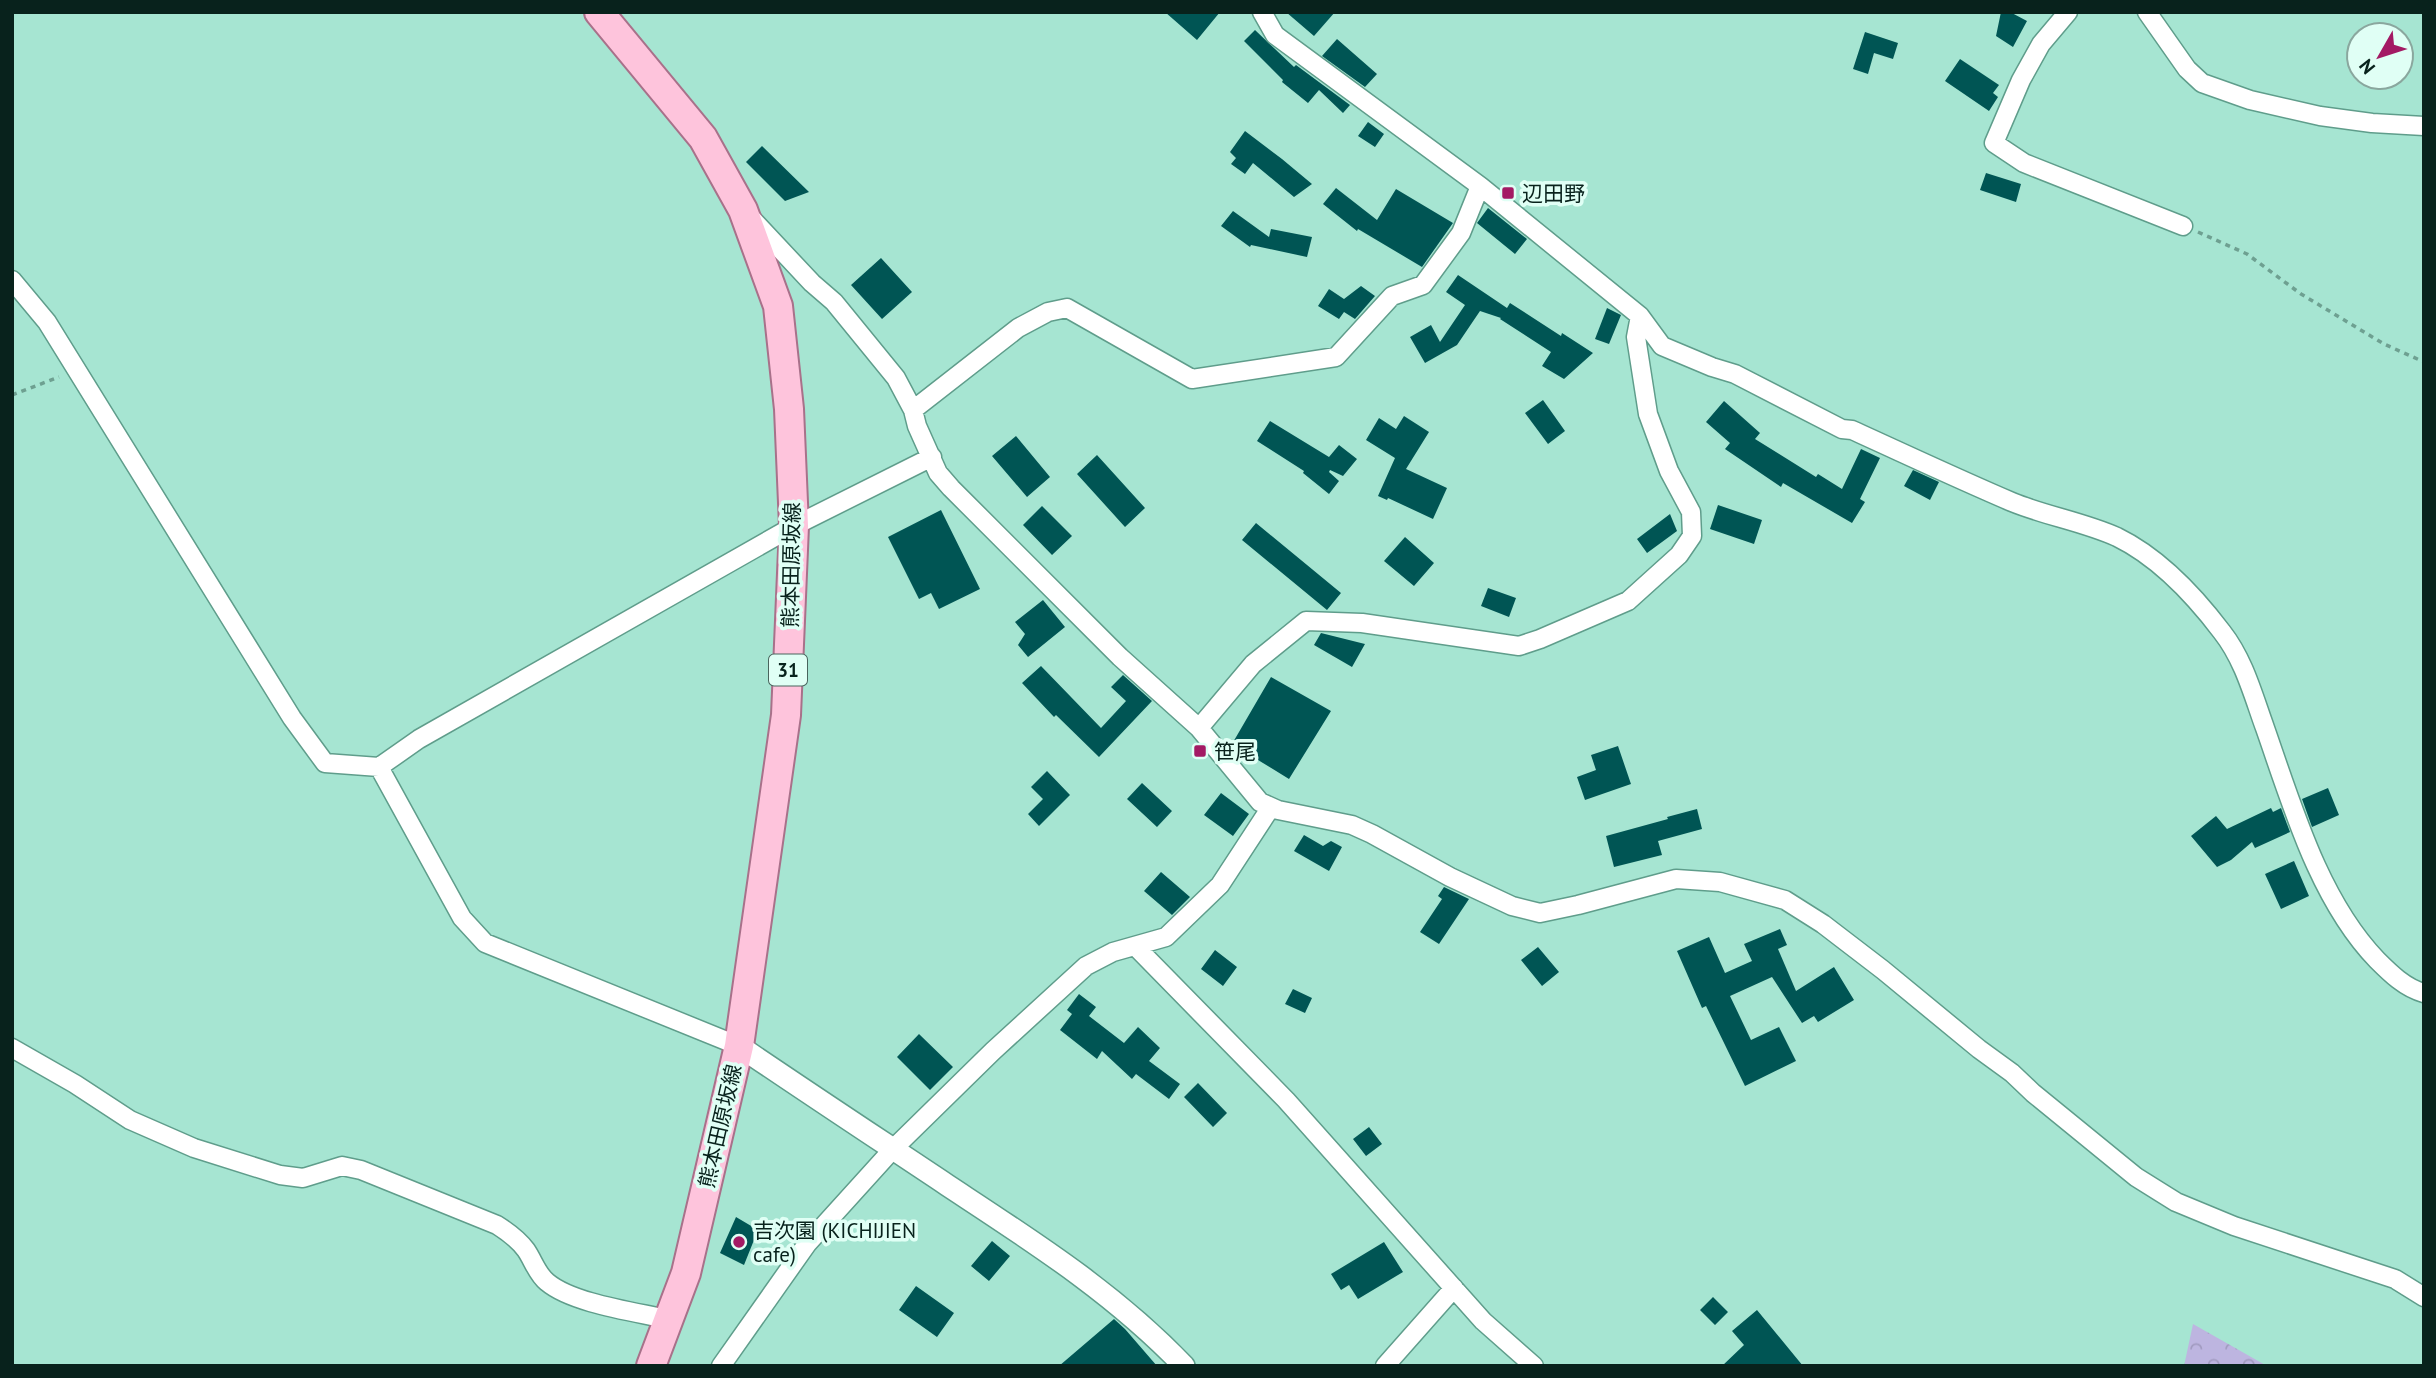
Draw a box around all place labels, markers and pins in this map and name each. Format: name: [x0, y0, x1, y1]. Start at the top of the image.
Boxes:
place label: 辺田野: [1522, 180, 1585, 207]
marker: 辺田野: [1500, 185, 1516, 201]
place label: 笹尾: [1214, 738, 1256, 765]
marker: 笹尾: [1192, 743, 1208, 759]
place label: 吉次園 (KICHIJIEN cafe): [753, 1217, 916, 1268]
marker: 吉次園 (KICHIJIEN cafe): [731, 1234, 747, 1250]

